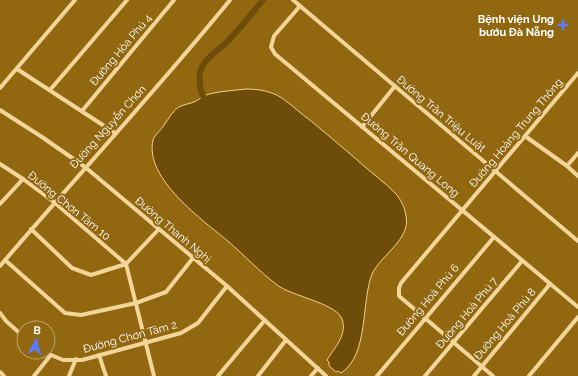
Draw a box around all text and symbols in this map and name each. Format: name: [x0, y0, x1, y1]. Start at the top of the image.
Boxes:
street label: Đường Hòa Phú 4: [87, 12, 155, 88]
place label: Bệnh viện Ung bướu Đà Nẵng: [478, 13, 554, 39]
marker: Bệnh viện Ung bướu Đà Nẵng: [557, 19, 569, 31]
street label: Đường Trần Triệu Luật: [394, 73, 488, 155]
street label: Đường Hoàng Trung Thông: [467, 76, 565, 190]
street label: Đường Nguyễn Chơn: [67, 83, 149, 171]
street label: Đường Trần Quang Long: [358, 110, 462, 200]
street label: Đường Chơn Tâm 10: [25, 169, 113, 243]
street label: Đường Thanh Nghị: [132, 194, 214, 266]
street label: Đường Hoà Phú 6: [394, 261, 462, 339]
street label: Đường Hoà Phú 7: [433, 275, 501, 351]
street label: Đường Hoà Phú 8: [471, 286, 539, 362]
street label: Đường Chơn Tâm 2: [82, 318, 179, 356]
north arrow: [16, 320, 56, 360]
text: B: [33, 324, 42, 337]

